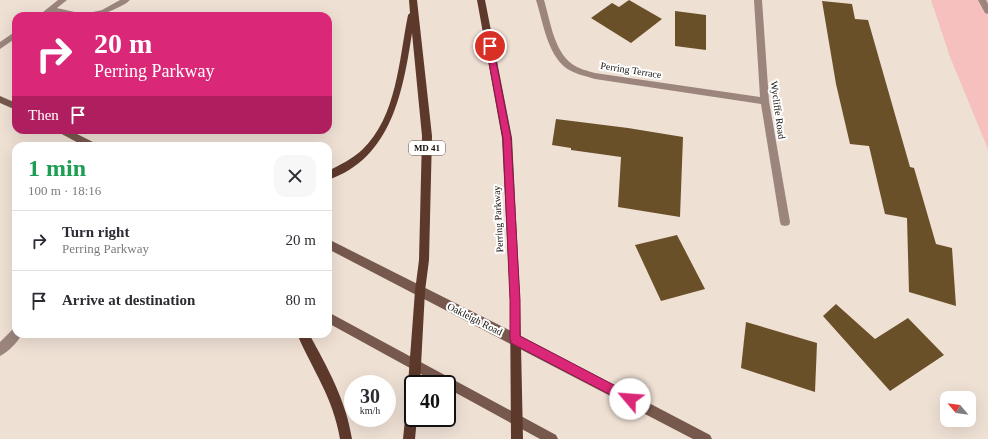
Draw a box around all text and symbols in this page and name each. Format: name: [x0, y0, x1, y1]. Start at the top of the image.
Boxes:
icon: right: [28, 28, 80, 80]
text: 20 m: [94, 28, 152, 59]
pin: [473, 29, 507, 63]
icon: arrive: [479, 35, 501, 57]
street label: Perring Terrace: [600, 60, 663, 80]
text: Perring Parkway: [94, 61, 214, 81]
street label: Wycliffe Road: [768, 80, 788, 140]
icon: arrive: [67, 104, 89, 126]
text: Then: [28, 107, 59, 123]
road number: MD 41: [409, 141, 445, 155]
text: 1 min: [28, 155, 86, 181]
button: close: [274, 155, 316, 197]
text: 100 m · 18:16: [28, 183, 101, 198]
street label: Perring Parkway: [491, 185, 505, 253]
text: Turn right: [62, 224, 129, 240]
icon: right: [28, 230, 50, 252]
text: 20 m: [286, 232, 316, 248]
text: Perring Parkway: [62, 241, 149, 256]
icon: arrive: [28, 290, 50, 312]
text: Arrive at destination: [62, 292, 195, 308]
text: 80 m: [286, 292, 316, 308]
street label: Oakleigh Road: [446, 300, 504, 338]
speed limit sign: 40: [404, 375, 456, 427]
position arrow: [609, 378, 651, 420]
text: 30: [360, 385, 380, 407]
north arrow: [940, 391, 976, 427]
map controls: [940, 391, 976, 427]
text: km/h: [360, 405, 380, 416]

